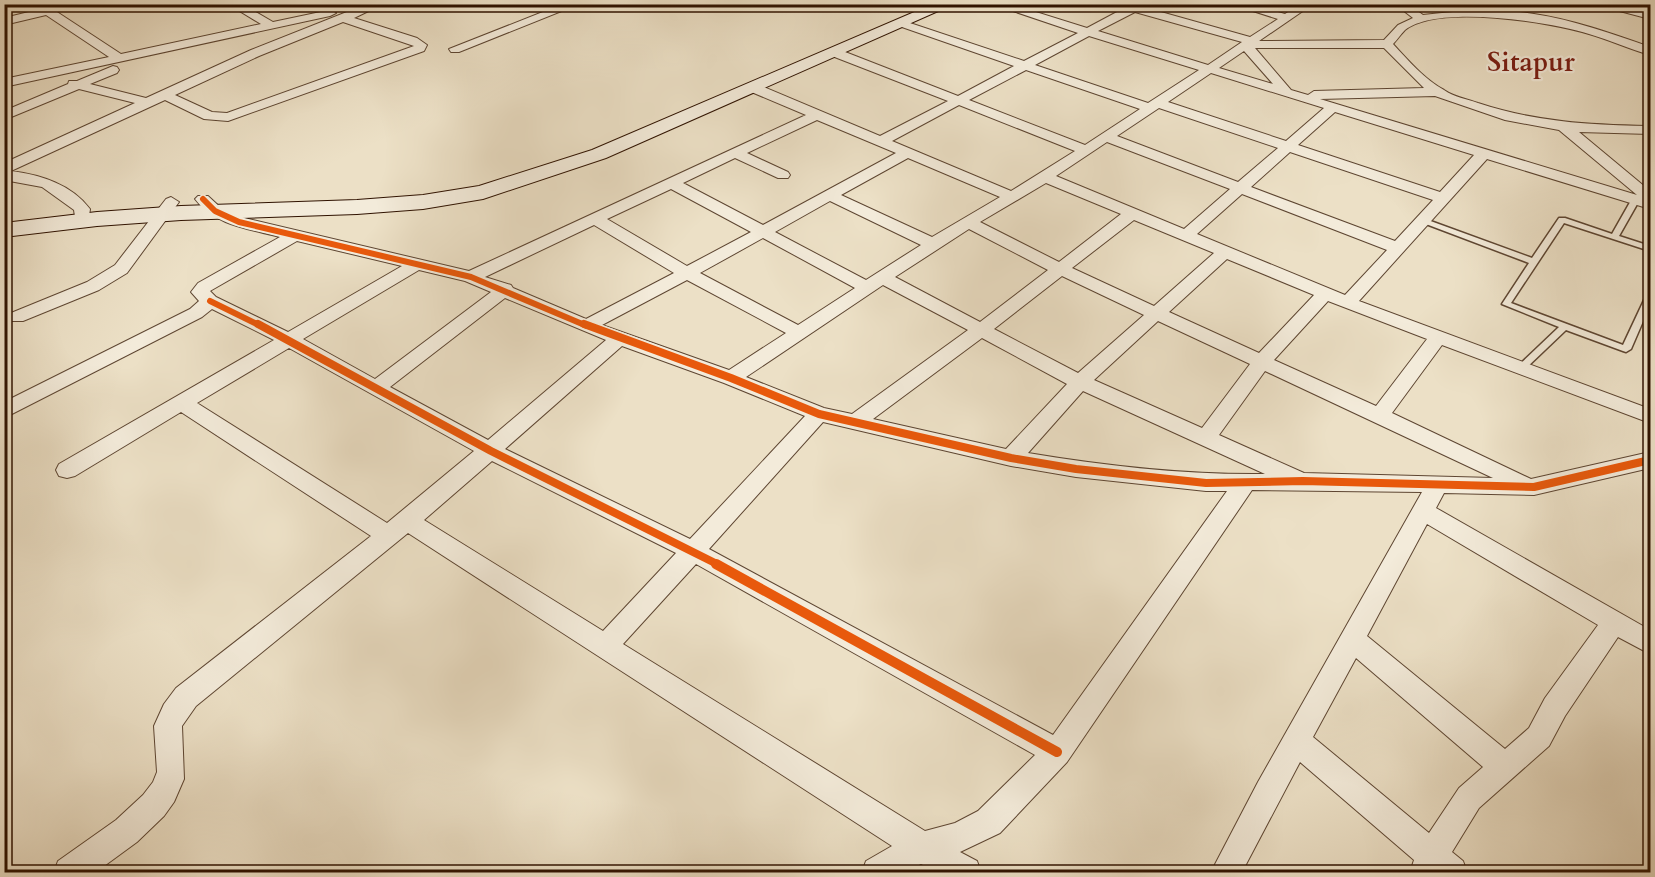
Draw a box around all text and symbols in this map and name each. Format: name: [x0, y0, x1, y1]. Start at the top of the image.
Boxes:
district label: Sitapur: [1487, 44, 1575, 81]

